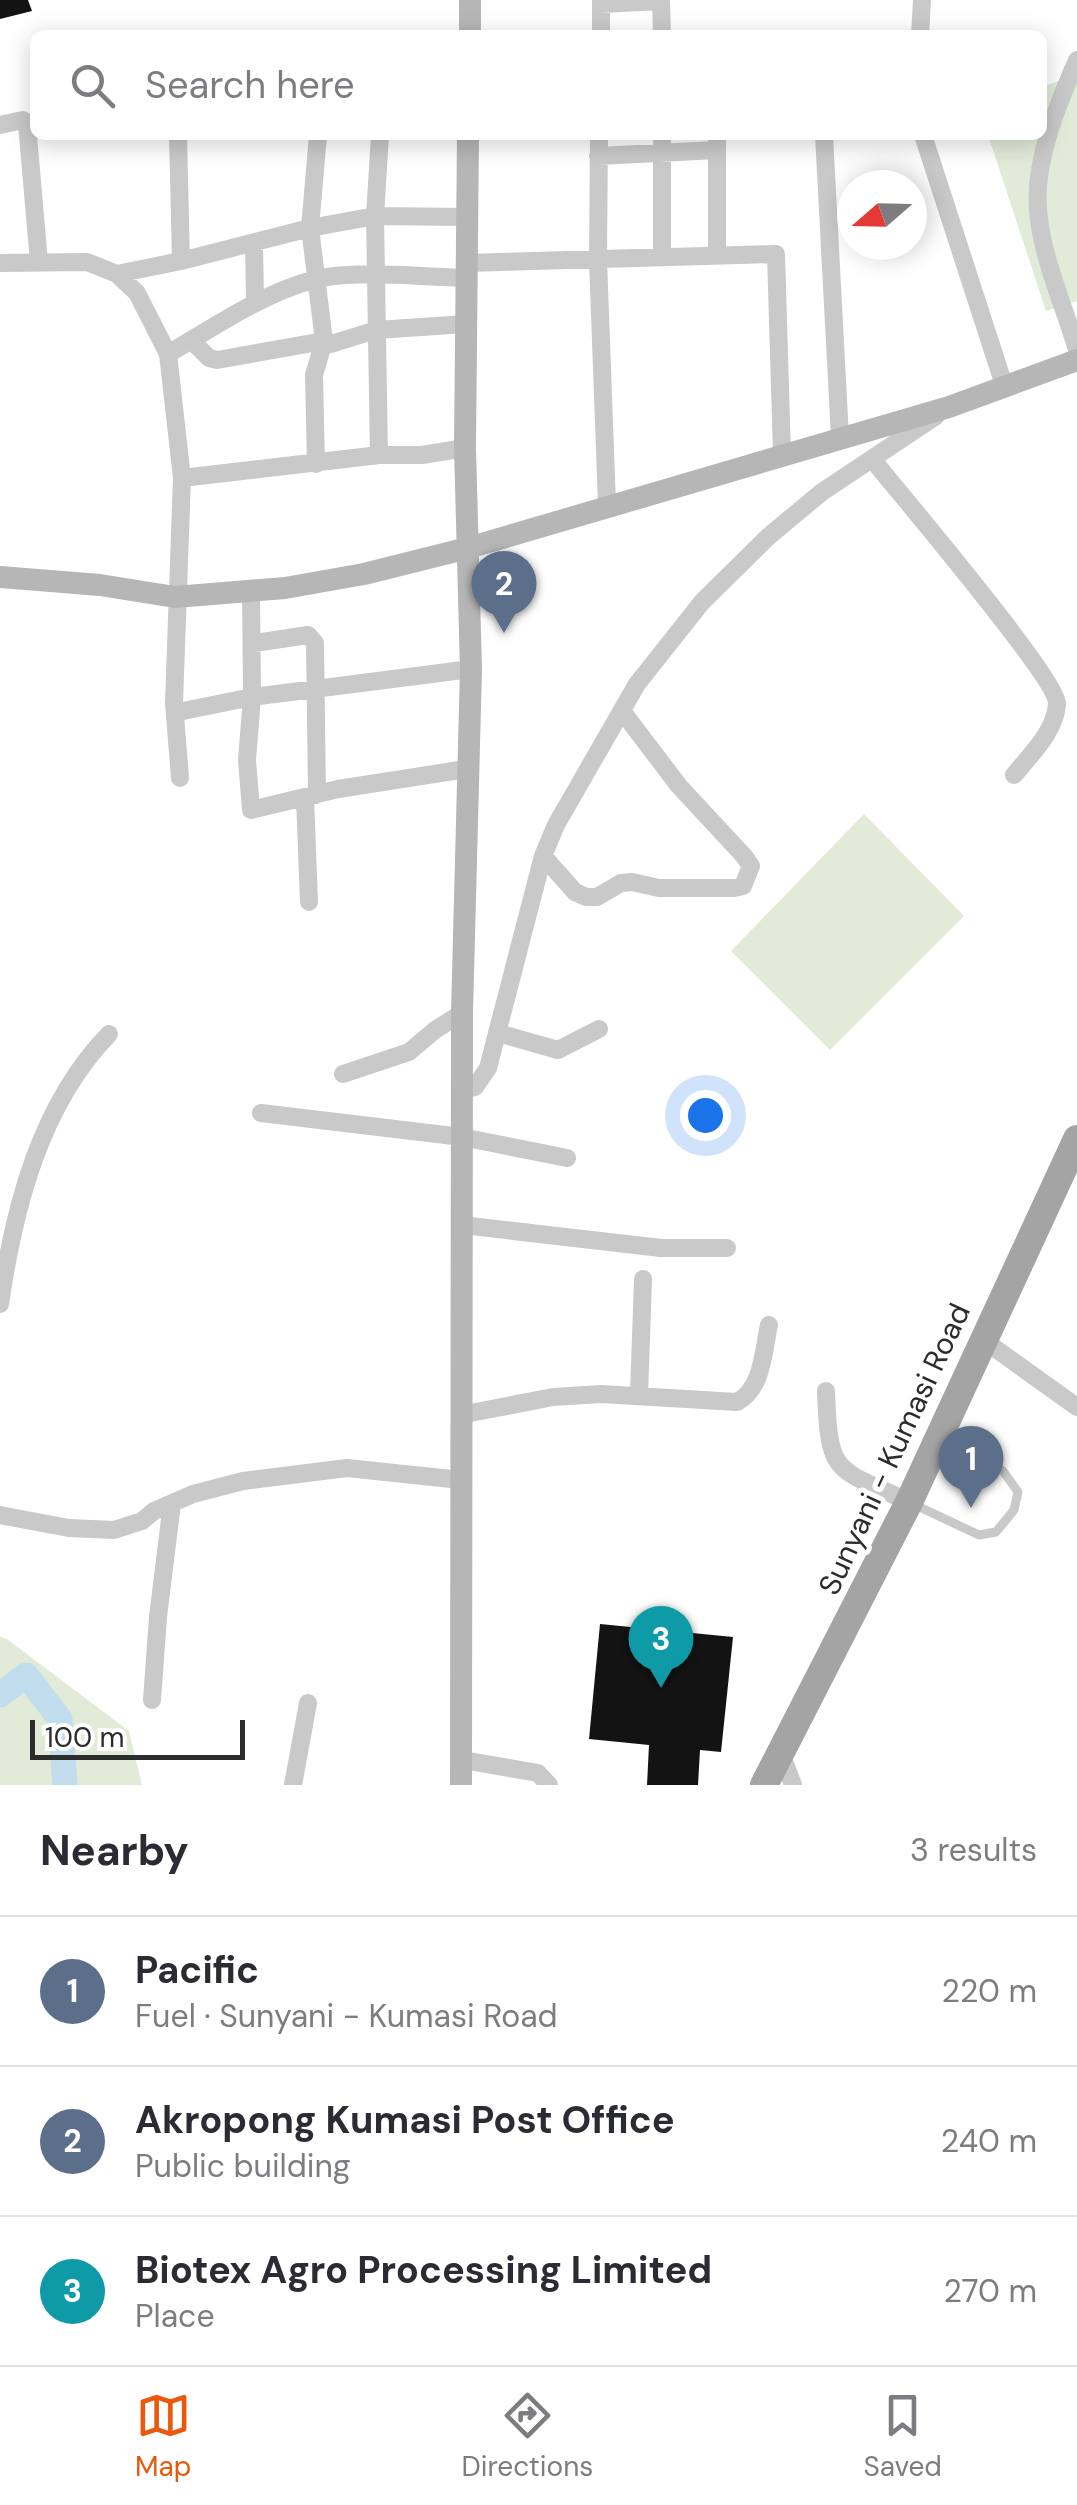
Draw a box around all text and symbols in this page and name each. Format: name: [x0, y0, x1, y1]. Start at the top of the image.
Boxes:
search box: [30, 30, 1047, 140]
icon: search: [65, 58, 120, 113]
text: Search here: [145, 60, 355, 110]
north arrow: [837, 170, 927, 260]
pin: 2: [472, 550, 536, 633]
your location: [680, 1090, 731, 1141]
street label: Sunyani - Kumasi Road: [809, 1297, 979, 1601]
pin: 1: [938, 1426, 1004, 1508]
pin: 3: [628, 1606, 694, 1688]
scale bar: [30, 1715, 245, 1760]
text: 100 m: [45, 1719, 124, 1756]
text: Nearby: [40, 1823, 189, 1878]
text: 3 results: [910, 1829, 1037, 1871]
text: Pacific: [135, 1945, 259, 1995]
text: 1: [67, 1970, 78, 2012]
text: 220 m: [942, 1970, 1037, 2012]
text: Fuel · Sunyani - Kumasi Road: [135, 1995, 558, 2037]
text: Akropong Kumasi Post Office: [135, 2095, 675, 2145]
text: 2: [63, 2120, 82, 2162]
text: 240 m: [941, 2120, 1037, 2162]
text: Public building: [135, 2145, 351, 2187]
text: Biotex Agro Processing Limited: [135, 2245, 712, 2295]
text: 3: [63, 2270, 82, 2312]
text: 270 m: [944, 2270, 1037, 2312]
text: Place: [135, 2295, 215, 2337]
tab: Map: [135, 2388, 191, 2485]
tab: Directions: [462, 2388, 593, 2485]
tab: Saved: [863, 2388, 942, 2485]

